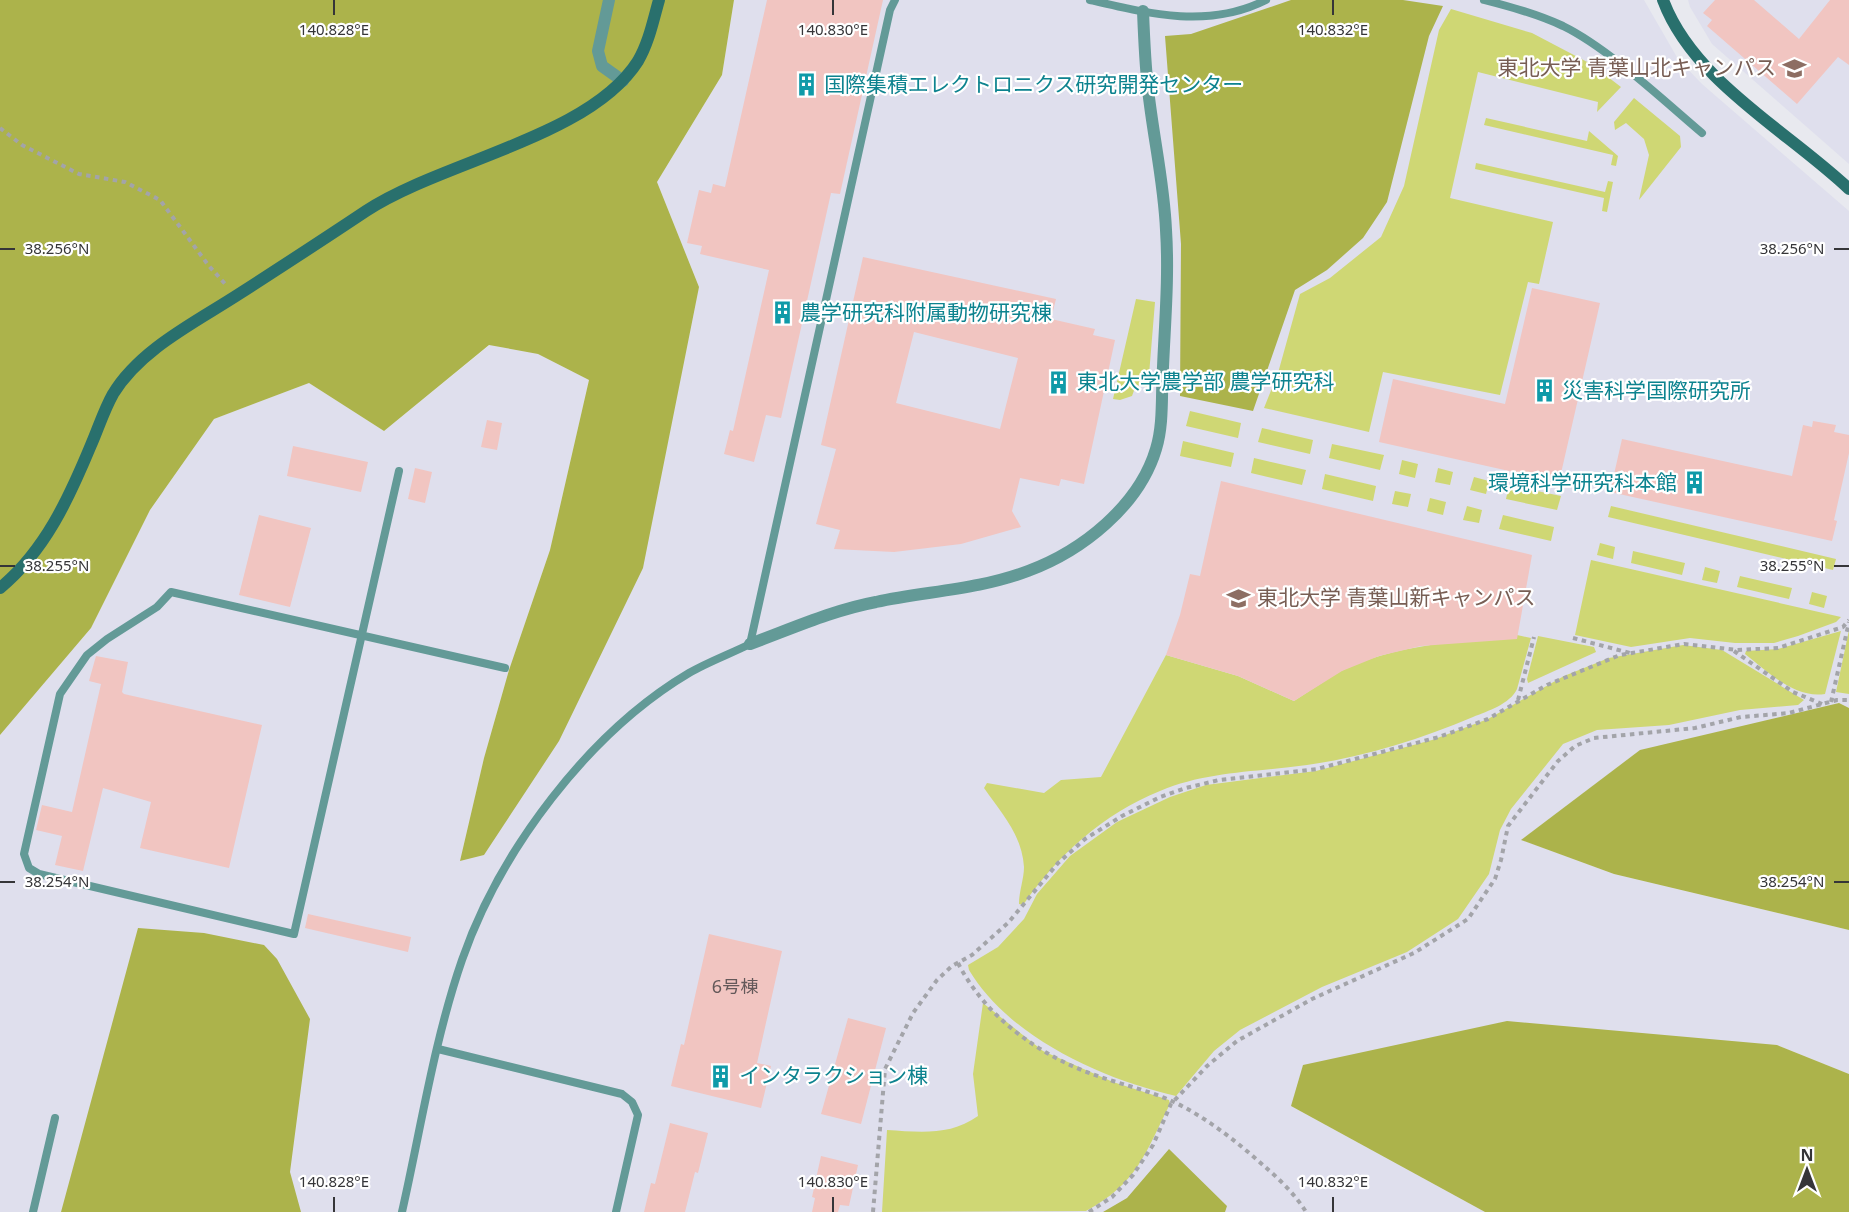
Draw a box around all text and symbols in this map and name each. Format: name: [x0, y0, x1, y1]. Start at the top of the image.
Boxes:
text: 140.828°E: [299, 19, 369, 39]
text: 140.830°E: [798, 19, 868, 39]
text: 140.832°E: [1298, 19, 1368, 39]
place label: 東北大学 青葉山北キャンパス: [1498, 53, 1776, 81]
school or university icon: 東北大学 青葉山北キャンパス: [1781, 55, 1807, 81]
place label: 国際集積エレクトロニクス研究開発センター: [824, 70, 1243, 98]
building icon: 国際集積エレクトロニクス研究開発センター: [793, 72, 819, 98]
text: 38.256°N: [25, 238, 89, 258]
text: 38.256°N: [1760, 238, 1824, 258]
place label: 農学研究科附属動物研究棟: [800, 298, 1052, 326]
building icon: 農学研究科附属動物研究棟: [769, 300, 795, 326]
place label: 東北大学農学部 農学研究科: [1077, 367, 1334, 395]
building icon: 東北大学農学部 農学研究科: [1046, 369, 1072, 395]
place label: 災害科学国際研究所: [1562, 376, 1751, 404]
building icon: 災害科学国際研究所: [1531, 378, 1557, 404]
place label: 環境科学研究科本館: [1488, 468, 1677, 496]
building icon: 環境科学研究科本館: [1682, 470, 1708, 496]
text: 38.255°N: [25, 555, 89, 575]
text: 38.255°N: [1760, 555, 1824, 575]
place label: 東北大学 青葉山新キャンパス: [1257, 583, 1535, 611]
school or university icon: 東北大学 青葉山新キャンパス: [1226, 585, 1252, 611]
text: 38.254°N: [25, 871, 89, 891]
text: 38.254°N: [1760, 871, 1824, 891]
house number: 6号棟: [712, 974, 758, 998]
place label: インタラクション棟: [739, 1061, 928, 1089]
building icon: インタラクション棟: [708, 1063, 734, 1089]
north arrow: [1777, 1140, 1837, 1200]
text: N: [1800, 1144, 1814, 1166]
text: 140.828°E: [299, 1171, 369, 1191]
text: 140.830°E: [798, 1171, 868, 1191]
text: 140.832°E: [1298, 1171, 1368, 1191]

